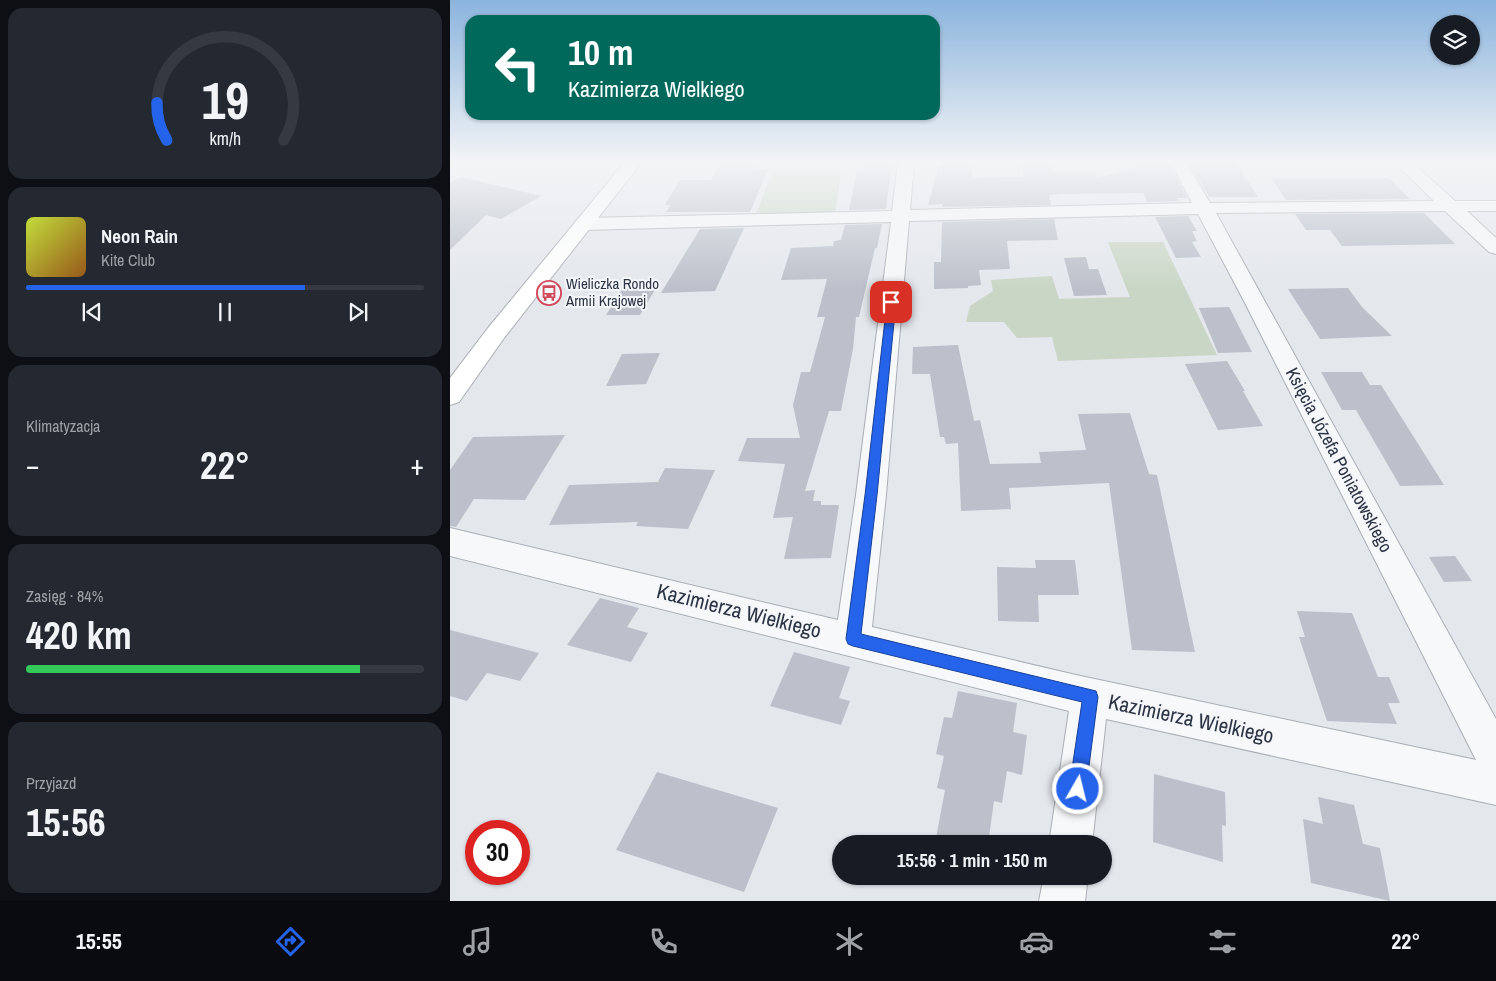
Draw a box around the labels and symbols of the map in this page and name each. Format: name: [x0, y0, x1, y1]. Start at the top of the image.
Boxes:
place label: Wieliczka Rondo Armii Krajowej: [565, 273, 659, 311]
bus stop icon: Wieliczka Rondo Armii Krajowej: [536, 280, 562, 306]
pin: [870, 281, 912, 323]
street label: Księcia Józefa Poniatowskiego: [1280, 363, 1399, 557]
street label: Kazimierza Wielkiego: [654, 576, 824, 645]
street label: Kazimierza Wielkiego: [1106, 687, 1277, 750]
position arrow: [1051, 762, 1103, 814]
speed limit sign: 30: [465, 820, 530, 885]

